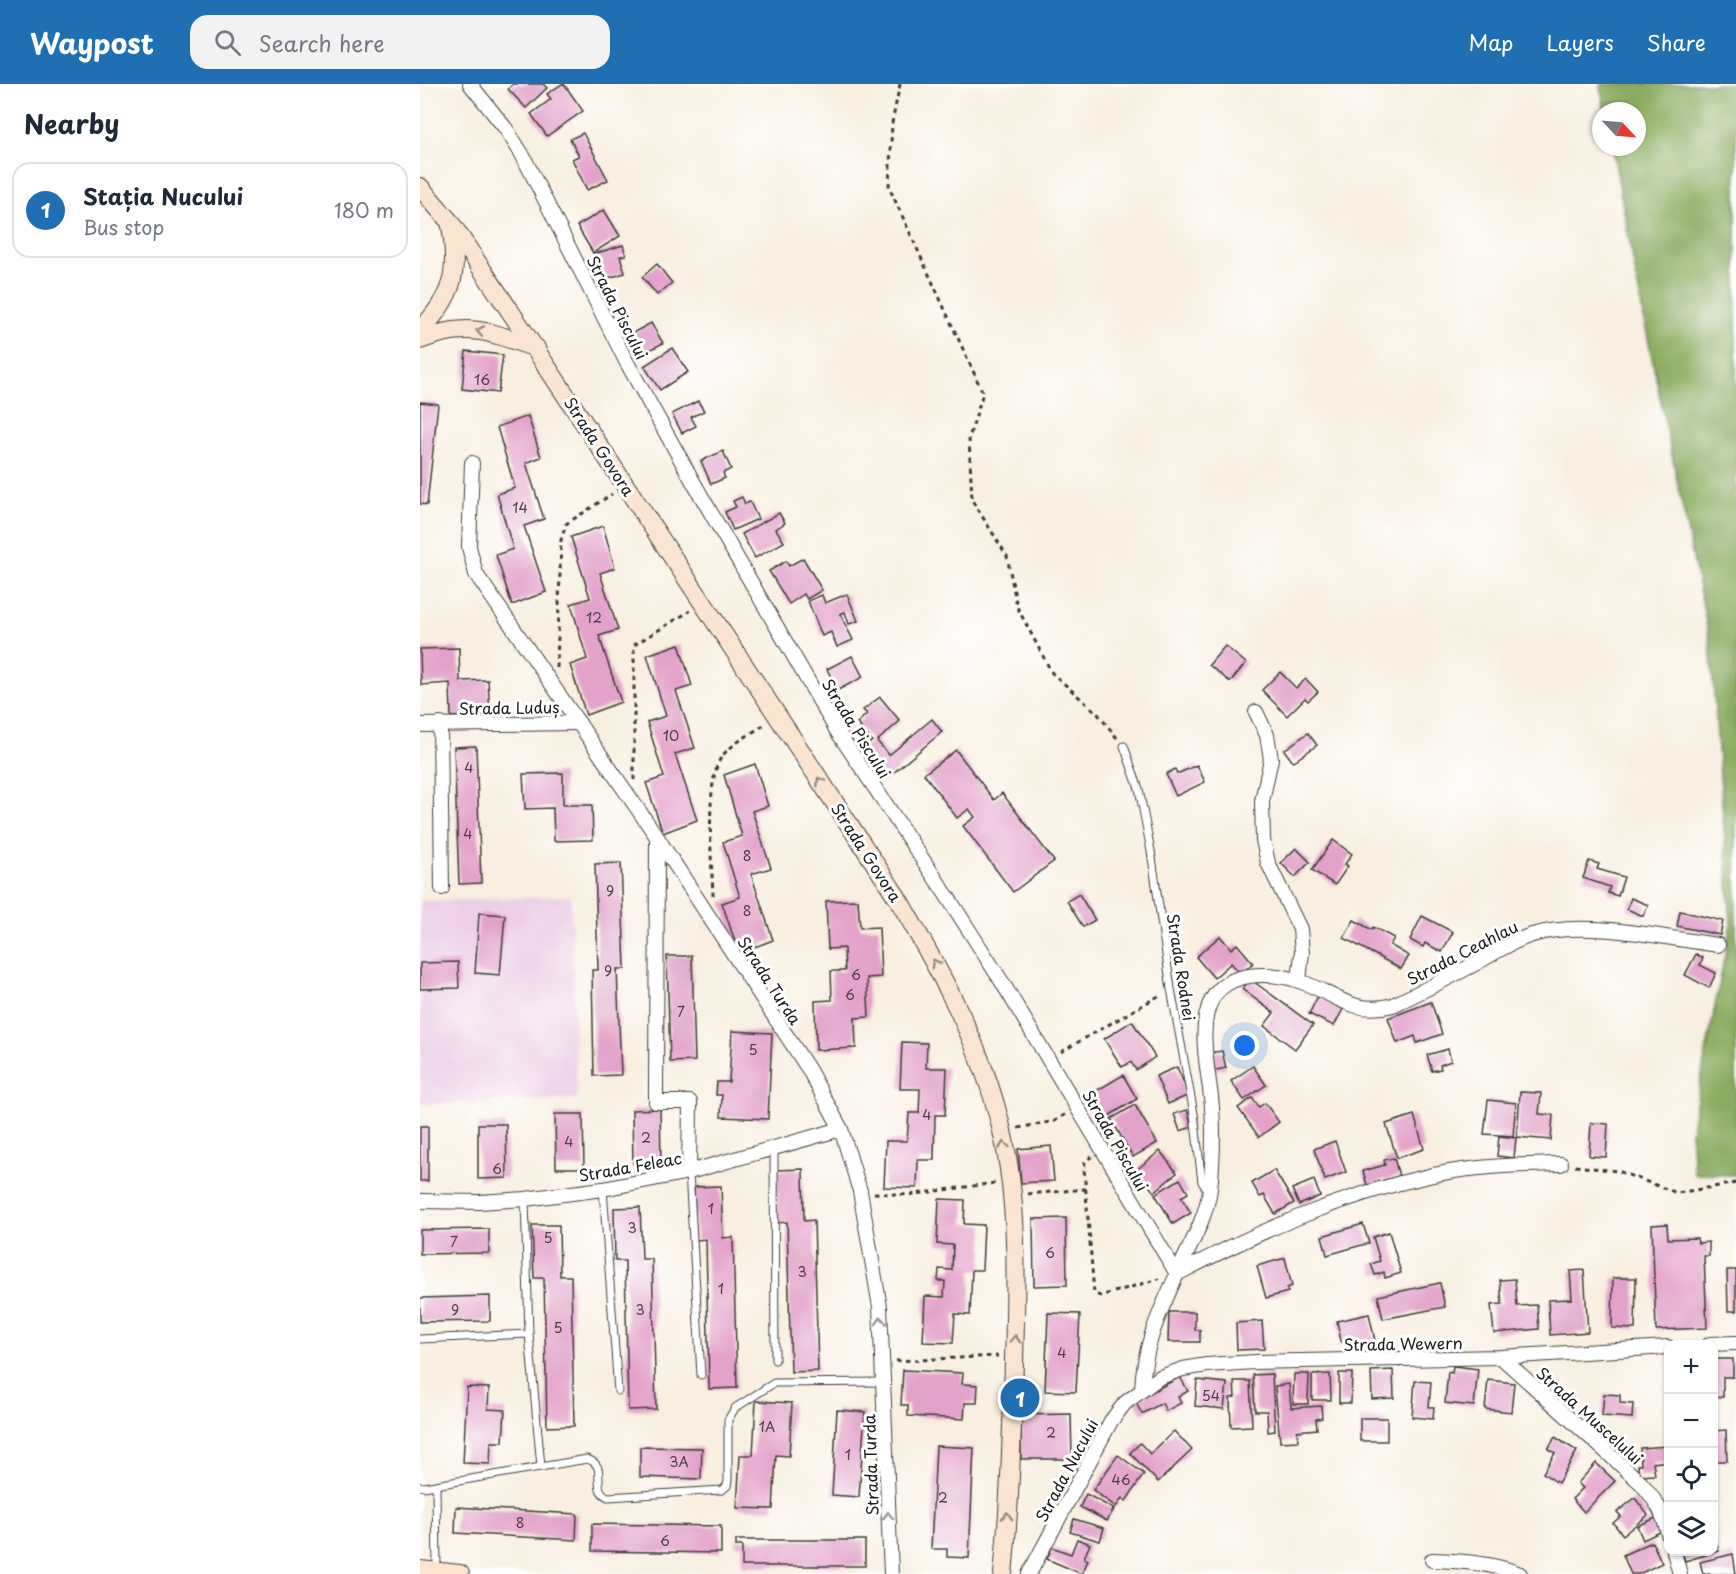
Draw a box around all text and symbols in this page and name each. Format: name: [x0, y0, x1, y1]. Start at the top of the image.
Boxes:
search box: [190, 15, 610, 69]
text: Waypost: [30, 21, 154, 64]
icon: search: [211, 26, 244, 59]
text: Search here: [259, 26, 385, 59]
text: Map: [1469, 26, 1513, 58]
text: Layers: [1546, 26, 1614, 58]
text: Share: [1647, 26, 1706, 58]
north arrow: [1592, 102, 1646, 156]
text: Nearby: [24, 104, 119, 143]
text: Stația Nucului: [83, 179, 243, 212]
text: 1: [41, 195, 50, 225]
text: 180 m: [334, 195, 394, 225]
text: Bus stop: [83, 212, 164, 242]
street label: Strada Piscului: [581, 251, 655, 363]
one-way arrow: [475, 325, 485, 338]
house number: 16: [474, 369, 490, 390]
street label: Strada Govora: [559, 392, 641, 501]
house number: 14: [512, 497, 528, 518]
house number: 12: [586, 607, 602, 628]
street label: Strada Piscului: [817, 673, 897, 783]
street label: Strada Luduș: [458, 694, 560, 720]
house number: 10: [663, 725, 679, 746]
house number: 4: [464, 757, 474, 778]
one-way arrow: [816, 776, 827, 787]
street label: Strada Govora: [826, 798, 908, 907]
house number: 4: [463, 823, 473, 844]
house number: 8: [743, 845, 751, 866]
house number: 9: [606, 880, 614, 901]
house number: 8: [743, 900, 751, 921]
street label: Strada Rodnei: [1162, 912, 1202, 1022]
street label: Strada Ceahlau: [1402, 914, 1522, 990]
street label: Strada Turda: [732, 931, 808, 1030]
one-way arrow: [931, 959, 942, 969]
house number: 9: [604, 960, 612, 981]
house number: 6: [851, 964, 861, 985]
house number: 6: [845, 984, 855, 1005]
house number: 7: [677, 1001, 685, 1022]
your location: [1230, 1031, 1259, 1060]
house number: 5: [748, 1039, 758, 1060]
street label: Strada Piscului: [1077, 1085, 1155, 1195]
house number: 4: [922, 1104, 932, 1125]
house number: 2: [641, 1127, 651, 1148]
house number: 4: [564, 1131, 574, 1152]
one-way arrow: [999, 1140, 1011, 1149]
street label: Strada Feleac: [577, 1145, 683, 1187]
house number: 6: [492, 1158, 502, 1179]
house number: 1: [708, 1198, 714, 1219]
house number: 3: [627, 1217, 637, 1238]
house number: 5: [543, 1227, 553, 1248]
house number: 7: [450, 1231, 458, 1252]
house number: 6: [1045, 1242, 1055, 1263]
house number: 3: [797, 1261, 807, 1282]
house number: 1: [718, 1278, 724, 1299]
house number: 9: [451, 1299, 459, 1320]
house number: 3: [635, 1299, 645, 1320]
one-way arrow: [874, 1316, 887, 1325]
house number: 5: [553, 1317, 563, 1338]
street label: Strada Wewern: [1343, 1330, 1463, 1356]
one-way arrow: [1009, 1334, 1021, 1343]
map controls: [1664, 1340, 1718, 1556]
button: +: [1664, 1340, 1718, 1394]
house number: 4: [1057, 1342, 1067, 1363]
street label: Strada Muscelului: [1531, 1361, 1649, 1469]
pin: 1: [1000, 1376, 1040, 1420]
house number: 54: [1202, 1385, 1220, 1406]
button: −: [1664, 1394, 1718, 1448]
street label: Strada Turda: [856, 1413, 884, 1516]
street label: Strada Nucului: [1029, 1414, 1103, 1526]
house number: 1A: [759, 1416, 775, 1437]
house number: 2: [1046, 1422, 1056, 1443]
house number: 1: [845, 1444, 851, 1465]
button: locate: [1664, 1448, 1718, 1502]
house number: 3A: [669, 1451, 689, 1472]
house number: 46: [1111, 1469, 1131, 1490]
house number: 2: [938, 1487, 948, 1508]
button: layers: [1664, 1502, 1718, 1556]
one-way arrow: [882, 1511, 895, 1520]
one-way arrow: [1001, 1511, 1014, 1520]
house number: 8: [516, 1512, 524, 1533]
house number: 6: [660, 1530, 670, 1551]

